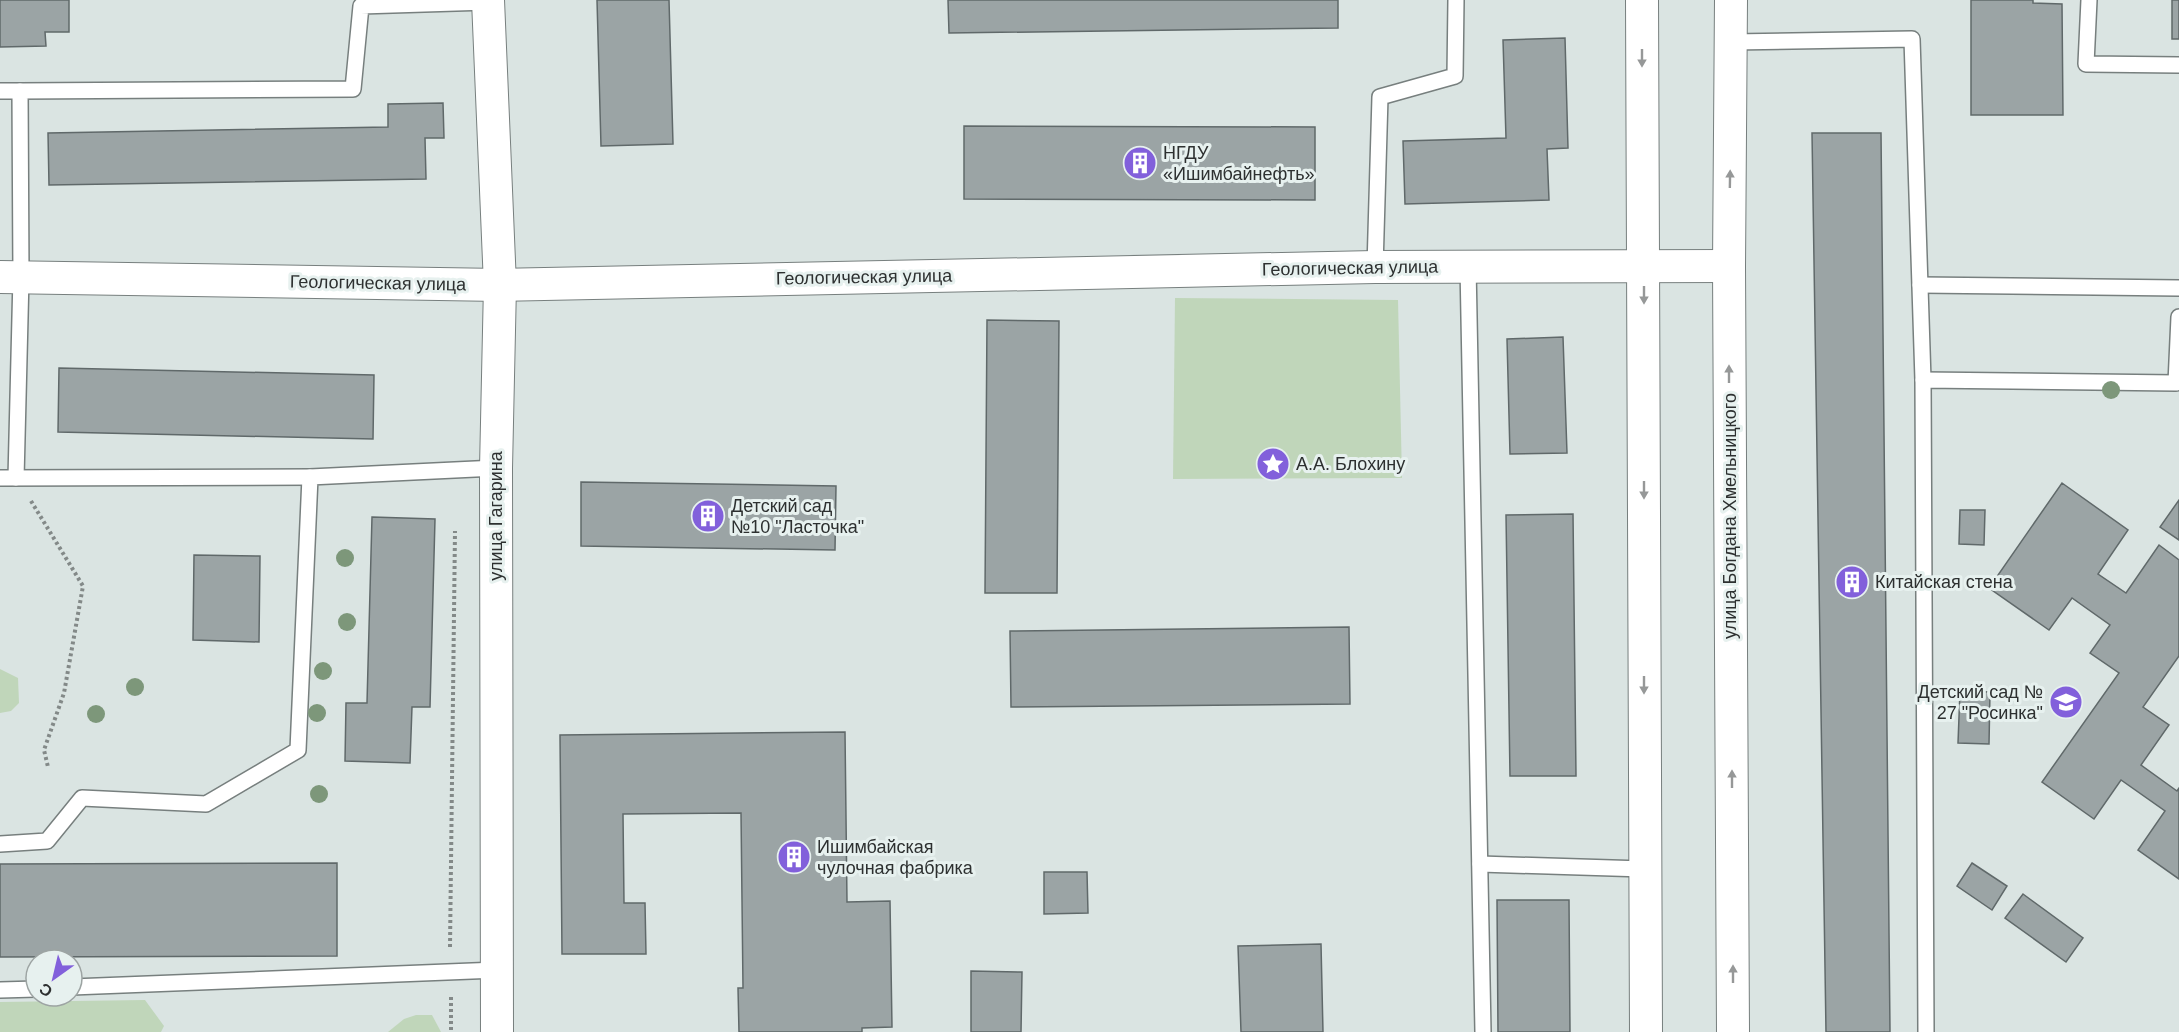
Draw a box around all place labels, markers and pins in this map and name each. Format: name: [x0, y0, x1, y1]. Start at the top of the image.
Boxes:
place label: НГДУ «Ишимбайнефть»: [1163, 143, 1315, 184]
building icon: НГДУ «Ишимбайнефть»: [1122, 145, 1158, 181]
place icon: А.А. Блохину: [1255, 446, 1291, 482]
place label: А.А. Блохину: [1296, 454, 1405, 474]
place label: Детский сад №10 "Ласточка": [731, 496, 864, 537]
building icon: Детский сад №10 "Ласточка": [690, 498, 726, 534]
building icon: Китайская стена: [1834, 564, 1870, 600]
place label: Китайская стена: [1875, 572, 2014, 592]
place label: Детский сад № 27 "Росинка": [1918, 682, 2043, 723]
school or university icon: Детский сад № 27 "Росинка": [2048, 684, 2084, 720]
place label: Ишимбайская чулочная фабрика: [817, 837, 974, 878]
building icon: Ишимбайская чулочная фабрика: [776, 839, 812, 875]

